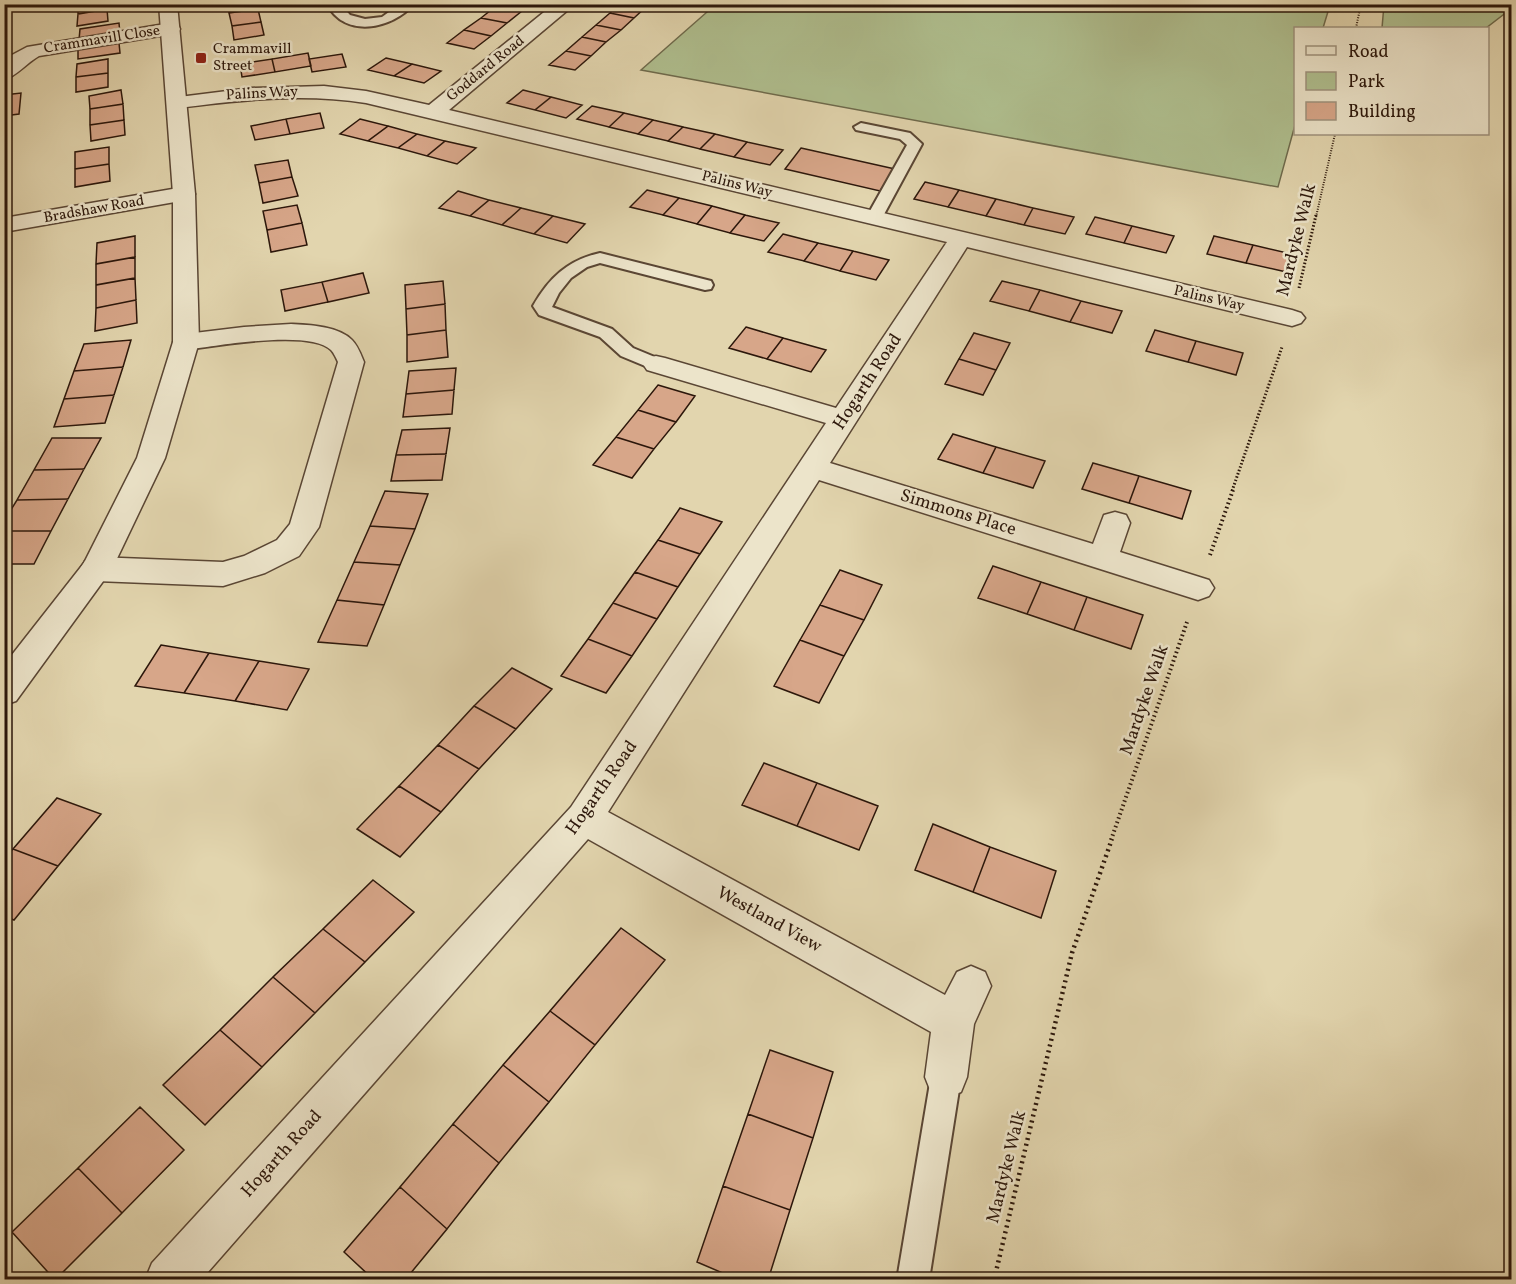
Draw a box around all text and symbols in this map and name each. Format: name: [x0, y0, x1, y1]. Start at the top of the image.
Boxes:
street label: Crammavill Close: [42, 20, 162, 60]
legend: [1294, 27, 1489, 135]
street label: Goddard Road: [442, 31, 530, 107]
place label: Crammavill Street: [213, 39, 292, 77]
text: Road: [1348, 40, 1389, 65]
marker: Crammavill Street: [194, 51, 208, 65]
text: Park: [1348, 70, 1385, 95]
street label: Palins Way: [225, 82, 299, 106]
text: Building: [1348, 100, 1416, 125]
street label: Palins Way: [699, 166, 775, 204]
street label: Mardyke Walk: [1271, 181, 1323, 299]
street label: Bradshaw Road: [42, 191, 146, 229]
street label: Palins Way: [1171, 281, 1247, 317]
street label: Hogarth Road: [828, 329, 908, 435]
street label: Simmons Place: [897, 483, 1019, 543]
street label: Mardyke Walk: [1114, 641, 1176, 759]
street label: Hogarth Road: [560, 736, 644, 840]
street label: Westland View: [712, 881, 826, 959]
street label: Hogarth Road: [236, 1105, 328, 1203]
street label: Mardyke Walk: [981, 1108, 1033, 1226]

